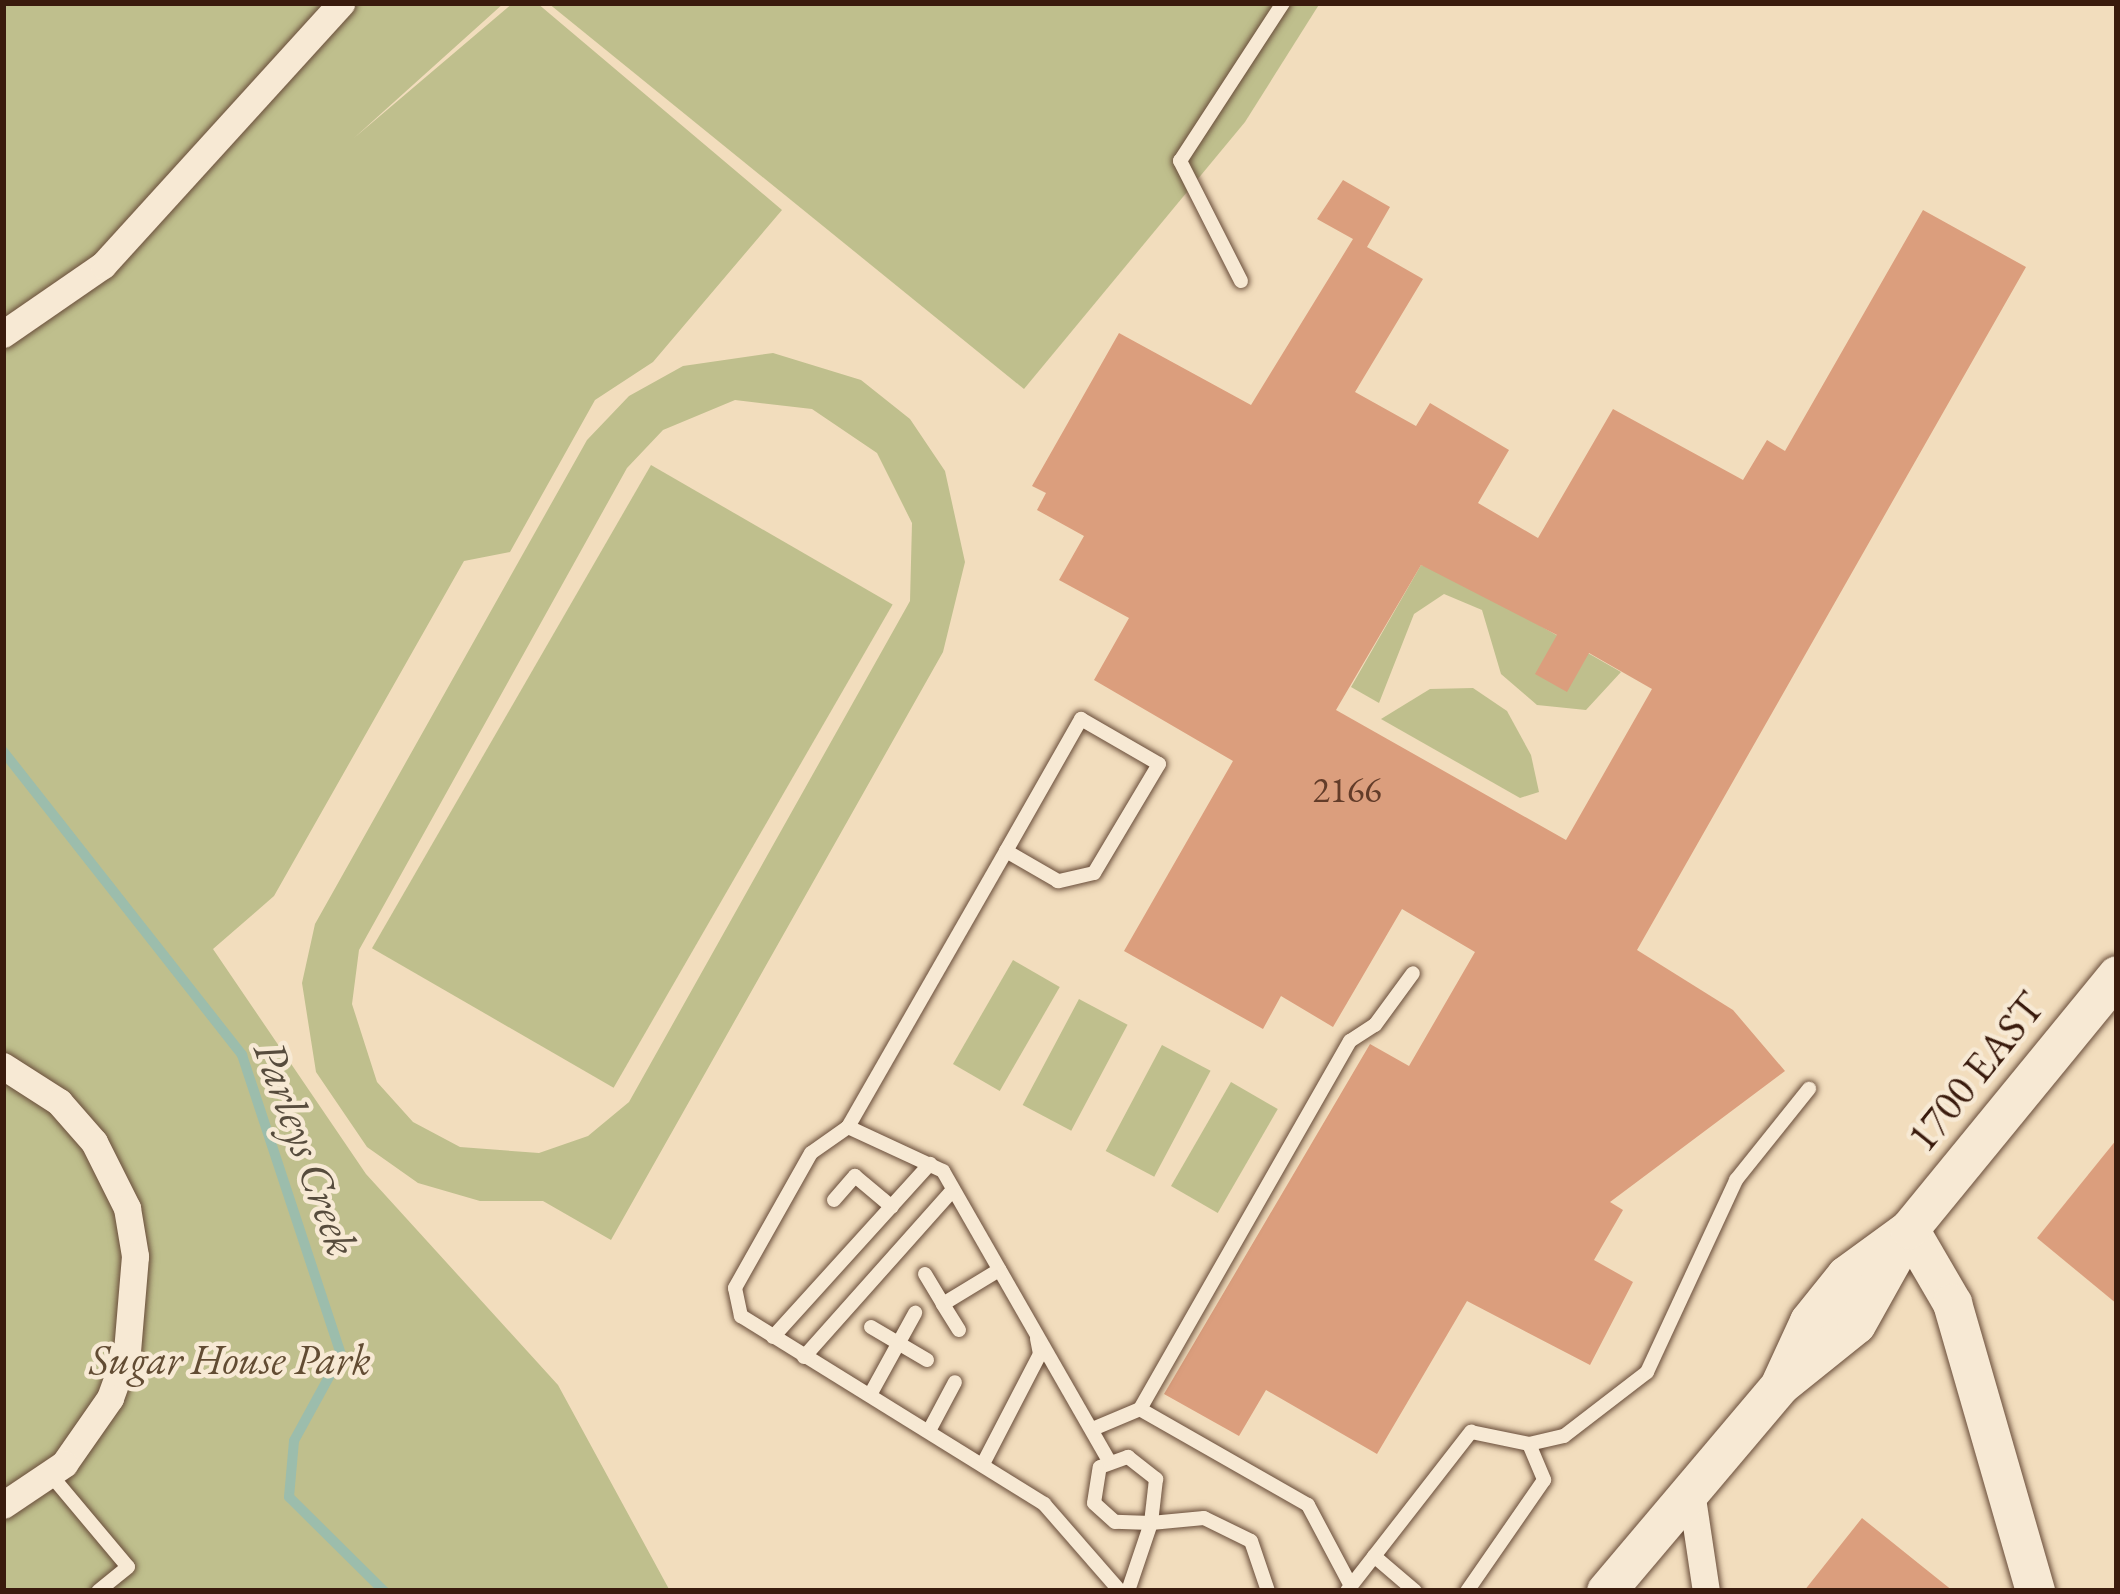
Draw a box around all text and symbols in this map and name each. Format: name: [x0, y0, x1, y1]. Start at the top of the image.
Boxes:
house number: 2166: [1312, 768, 1382, 812]
street label: 1700 EAST: [1897, 983, 2055, 1161]
water label: Parleys Creek: [242, 1033, 370, 1263]
park label: Sugar House Park: [89, 1335, 371, 1385]

